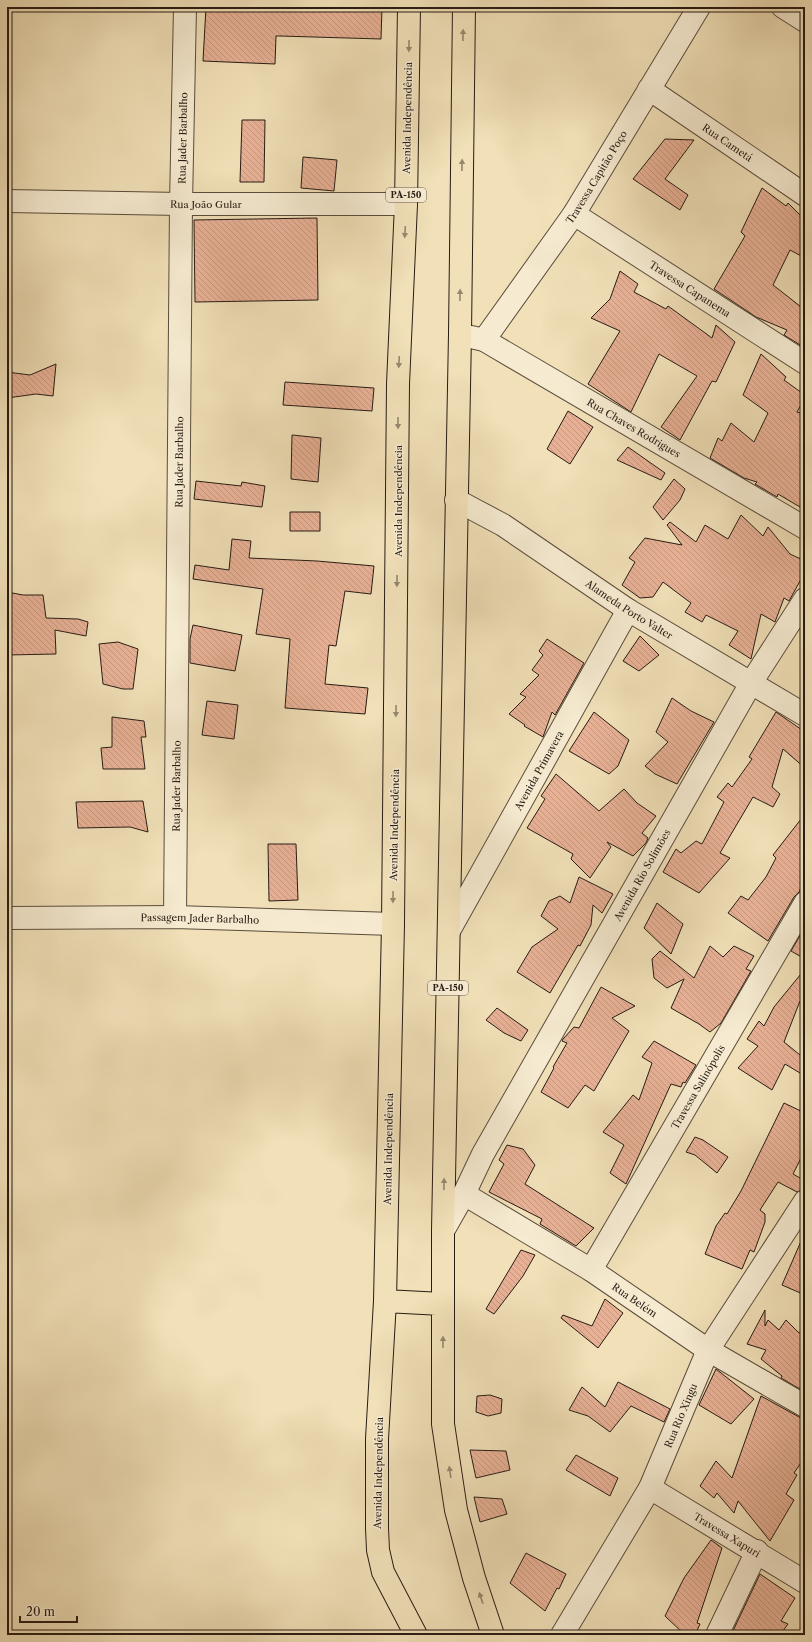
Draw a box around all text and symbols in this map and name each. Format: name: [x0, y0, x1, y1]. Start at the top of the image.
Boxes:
one-way arrow: [460, 29, 467, 41]
one-way arrow: [406, 40, 412, 53]
street label: Avenida Independência: [400, 61, 415, 175]
street label: Rua Jader Barbalho: [175, 92, 190, 184]
street label: Rua Cametá: [700, 121, 756, 165]
street label: Travessa Capitão Poço: [563, 128, 630, 227]
one-way arrow: [459, 158, 465, 171]
road number: PA-150: [386, 188, 426, 202]
street label: Rua João Gular: [170, 198, 243, 211]
one-way arrow: [401, 226, 408, 238]
street label: Travessa Capanema: [647, 258, 733, 321]
one-way arrow: [457, 289, 464, 301]
one-way arrow: [395, 356, 402, 368]
street label: Rua Chaves Rodrigues: [584, 396, 683, 461]
street label: Rua Jader Barbalho: [172, 416, 186, 508]
one-way arrow: [395, 417, 401, 430]
street label: Avenida Independência: [392, 444, 405, 558]
one-way arrow: [394, 575, 400, 588]
street label: Alameda Porto Valter: [582, 576, 676, 643]
one-way arrow: [392, 705, 399, 717]
street label: Avenida Primavera: [511, 728, 567, 814]
street label: Rua Jader Barbalho: [170, 740, 183, 832]
street label: Avenida Independência: [387, 768, 402, 882]
street label: Avenida Rio Solimões: [611, 827, 674, 924]
one-way arrow: [390, 891, 396, 904]
street label: Passagem Jader Barbalho: [141, 911, 260, 927]
road number: PA-150: [428, 981, 468, 995]
street label: Travessa Salinópolis: [668, 1042, 728, 1132]
street label: Avenida Independência: [381, 1092, 396, 1206]
one-way arrow: [441, 1177, 447, 1190]
street label: Rua Belém: [609, 1280, 660, 1321]
one-way arrow: [439, 1336, 446, 1348]
street label: Rua Rio Xingu: [662, 1381, 700, 1450]
street label: Avenida Independência: [371, 1416, 386, 1530]
one-way arrow: [447, 1466, 453, 1478]
street label: Travessa Xapuri: [691, 1510, 763, 1560]
one-way arrow: [477, 1592, 483, 1604]
scale bar: [20, 1598, 77, 1624]
text: 20 m: [26, 1604, 55, 1619]

